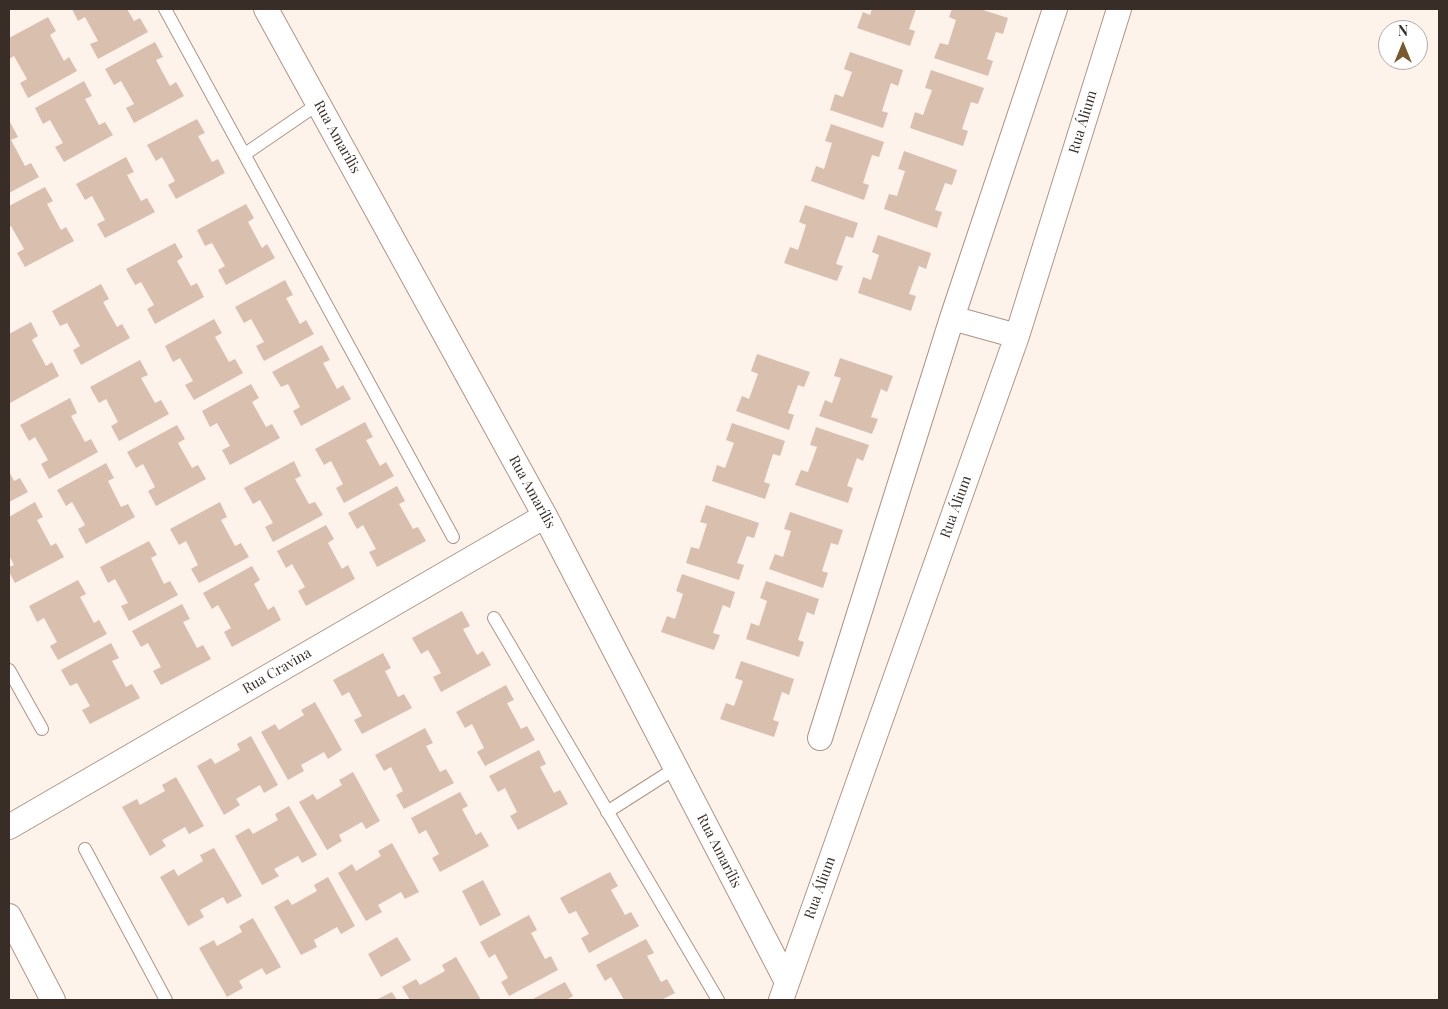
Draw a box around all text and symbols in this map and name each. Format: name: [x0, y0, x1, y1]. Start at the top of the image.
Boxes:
north arrow: [1378, 20, 1428, 70]
text: N: [1398, 21, 1408, 40]
street label: Rua Álium: [1065, 88, 1101, 156]
street label: Rua Amarílis: [310, 98, 364, 176]
street label: Rua Amarílis: [505, 453, 559, 531]
street label: Rua Álium: [937, 474, 975, 540]
street label: Rua Cravina: [240, 645, 314, 697]
street label: Rua Amarílis: [693, 811, 745, 891]
street label: Rua Álium: [801, 855, 839, 921]

